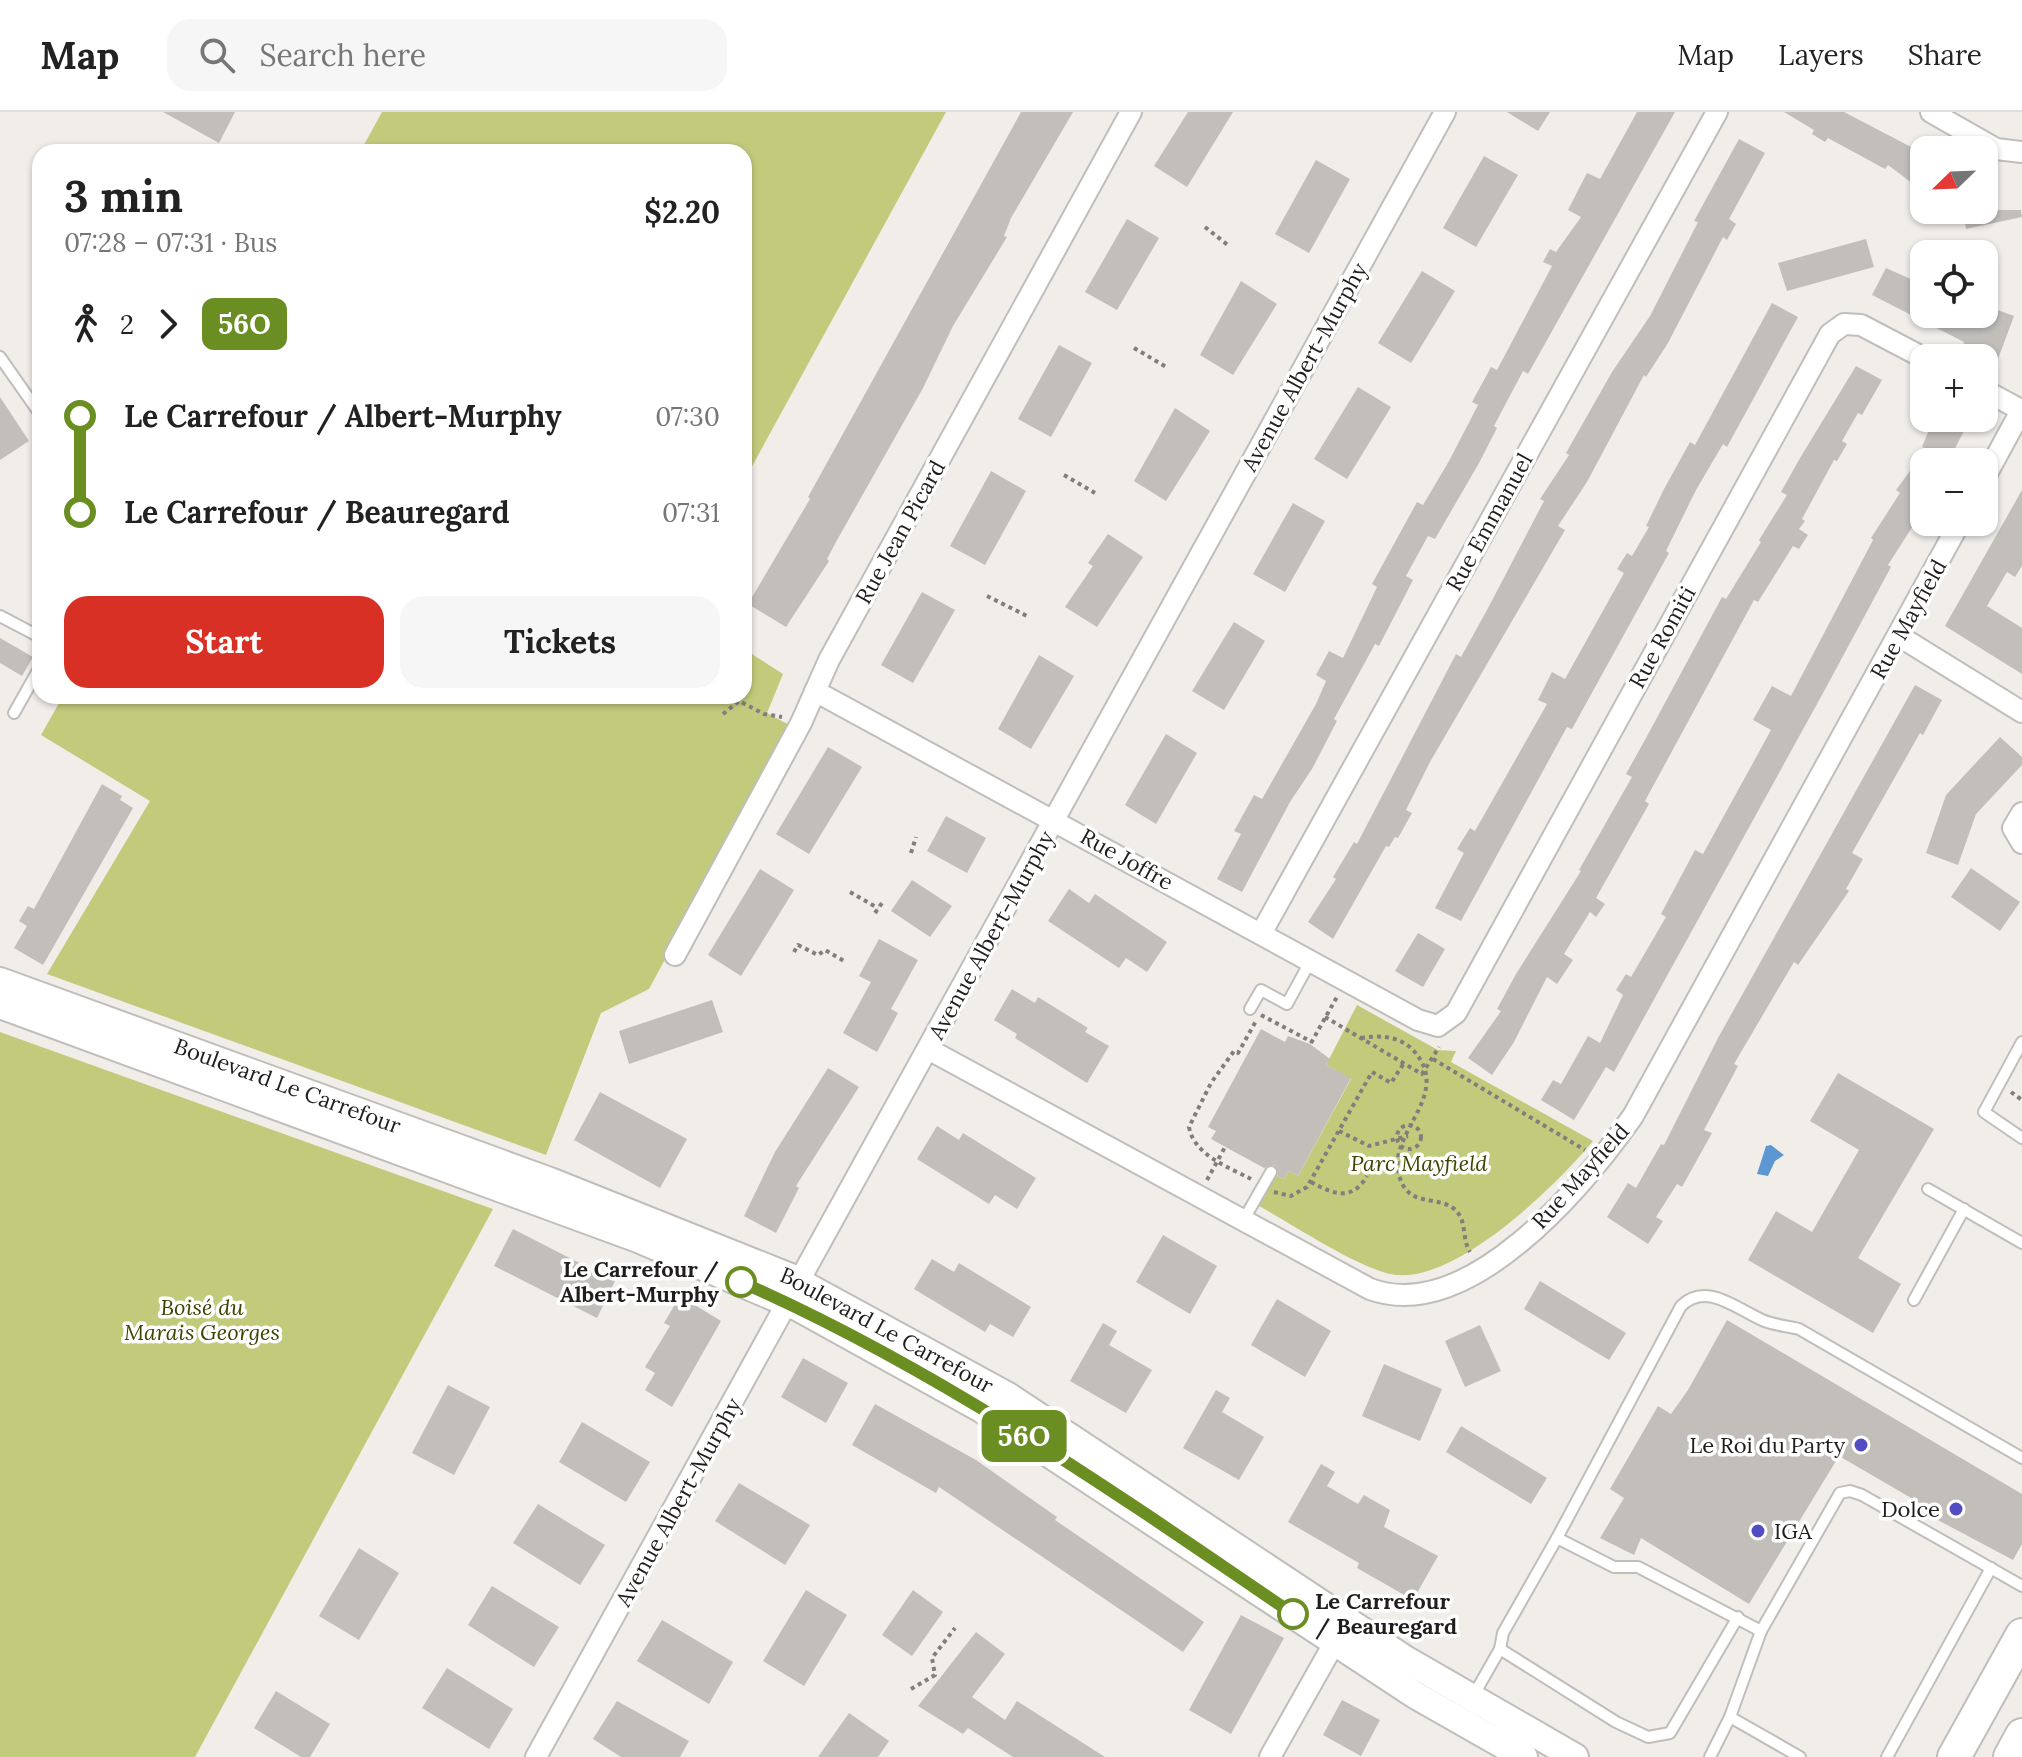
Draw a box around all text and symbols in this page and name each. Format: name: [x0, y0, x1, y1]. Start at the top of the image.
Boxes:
search box: [167, 19, 727, 91]
text: Map: [40, 31, 119, 79]
icon: search: [195, 33, 239, 77]
text: Search here: [259, 36, 426, 74]
text: Map: [1677, 37, 1734, 73]
text: Layers: [1778, 37, 1864, 73]
text: Share: [1908, 37, 1982, 73]
north arrow: [1910, 136, 1998, 224]
map controls: [1910, 136, 1998, 536]
text: 3 min: [64, 168, 183, 224]
text: $2.20: [644, 193, 720, 231]
text: 07:28 – 07:31 · Bus: [64, 226, 277, 259]
button: locate: [1910, 240, 1998, 328]
street label: Avenue Albert-Murphy: [1234, 257, 1373, 477]
icon: walk: [64, 302, 108, 346]
icon: forward: [146, 302, 190, 346]
text: 56O: [218, 306, 271, 342]
text: 2: [120, 308, 134, 341]
button: +: [1910, 344, 1998, 432]
text: Le Carrefour / Albert-Murphy: [124, 397, 562, 435]
text: 07:30: [655, 400, 720, 433]
street label: Rue Emmanuel: [1440, 448, 1538, 596]
button: −: [1910, 448, 1998, 536]
street label: Rue Jean Picard: [849, 455, 951, 609]
text: Le Carrefour / Beauregard: [124, 493, 510, 531]
text: 07:31: [662, 496, 720, 529]
street label: Rue Mayfield: [1864, 554, 1952, 684]
street label: Rue Romiti: [1623, 581, 1701, 693]
button: Start: [64, 596, 384, 688]
button: Tickets: [400, 596, 720, 688]
street label: Rue Joffre: [1076, 822, 1178, 896]
street label: Avenue Albert-Murphy: [921, 825, 1060, 1045]
street label: Boulevard Le Carrefour: [170, 1032, 405, 1140]
street label: Rue Mayfield: [1525, 1117, 1635, 1235]
park label: Parc Mayfield: [1350, 1149, 1488, 1177]
place label: Le Carrefour / Albert-Murphy: [560, 1255, 720, 1308]
street label: Boulevard Le Carrefour: [776, 1260, 999, 1400]
marker: Le Carrefour / Albert-Murphy: [726, 1267, 756, 1297]
park label: Boisé du Marais Georges: [124, 1293, 280, 1346]
street label: Avenue Albert-Murphy: [608, 1392, 747, 1612]
line badge: 56O: [978, 1410, 1070, 1462]
text: 56O: [998, 1418, 1050, 1454]
place label: Le Roi du Party: [1690, 1431, 1845, 1459]
marker: Le Roi du Party: [1852, 1436, 1870, 1454]
place label: Dolce: [1881, 1495, 1940, 1523]
marker: Dolce: [1947, 1500, 1965, 1518]
place label: IGA: [1774, 1517, 1813, 1545]
marker: IGA: [1749, 1522, 1767, 1540]
place label: Le Carrefour / Beauregard: [1315, 1587, 1457, 1640]
marker: Le Carrefour / Beauregard: [1278, 1599, 1308, 1629]

